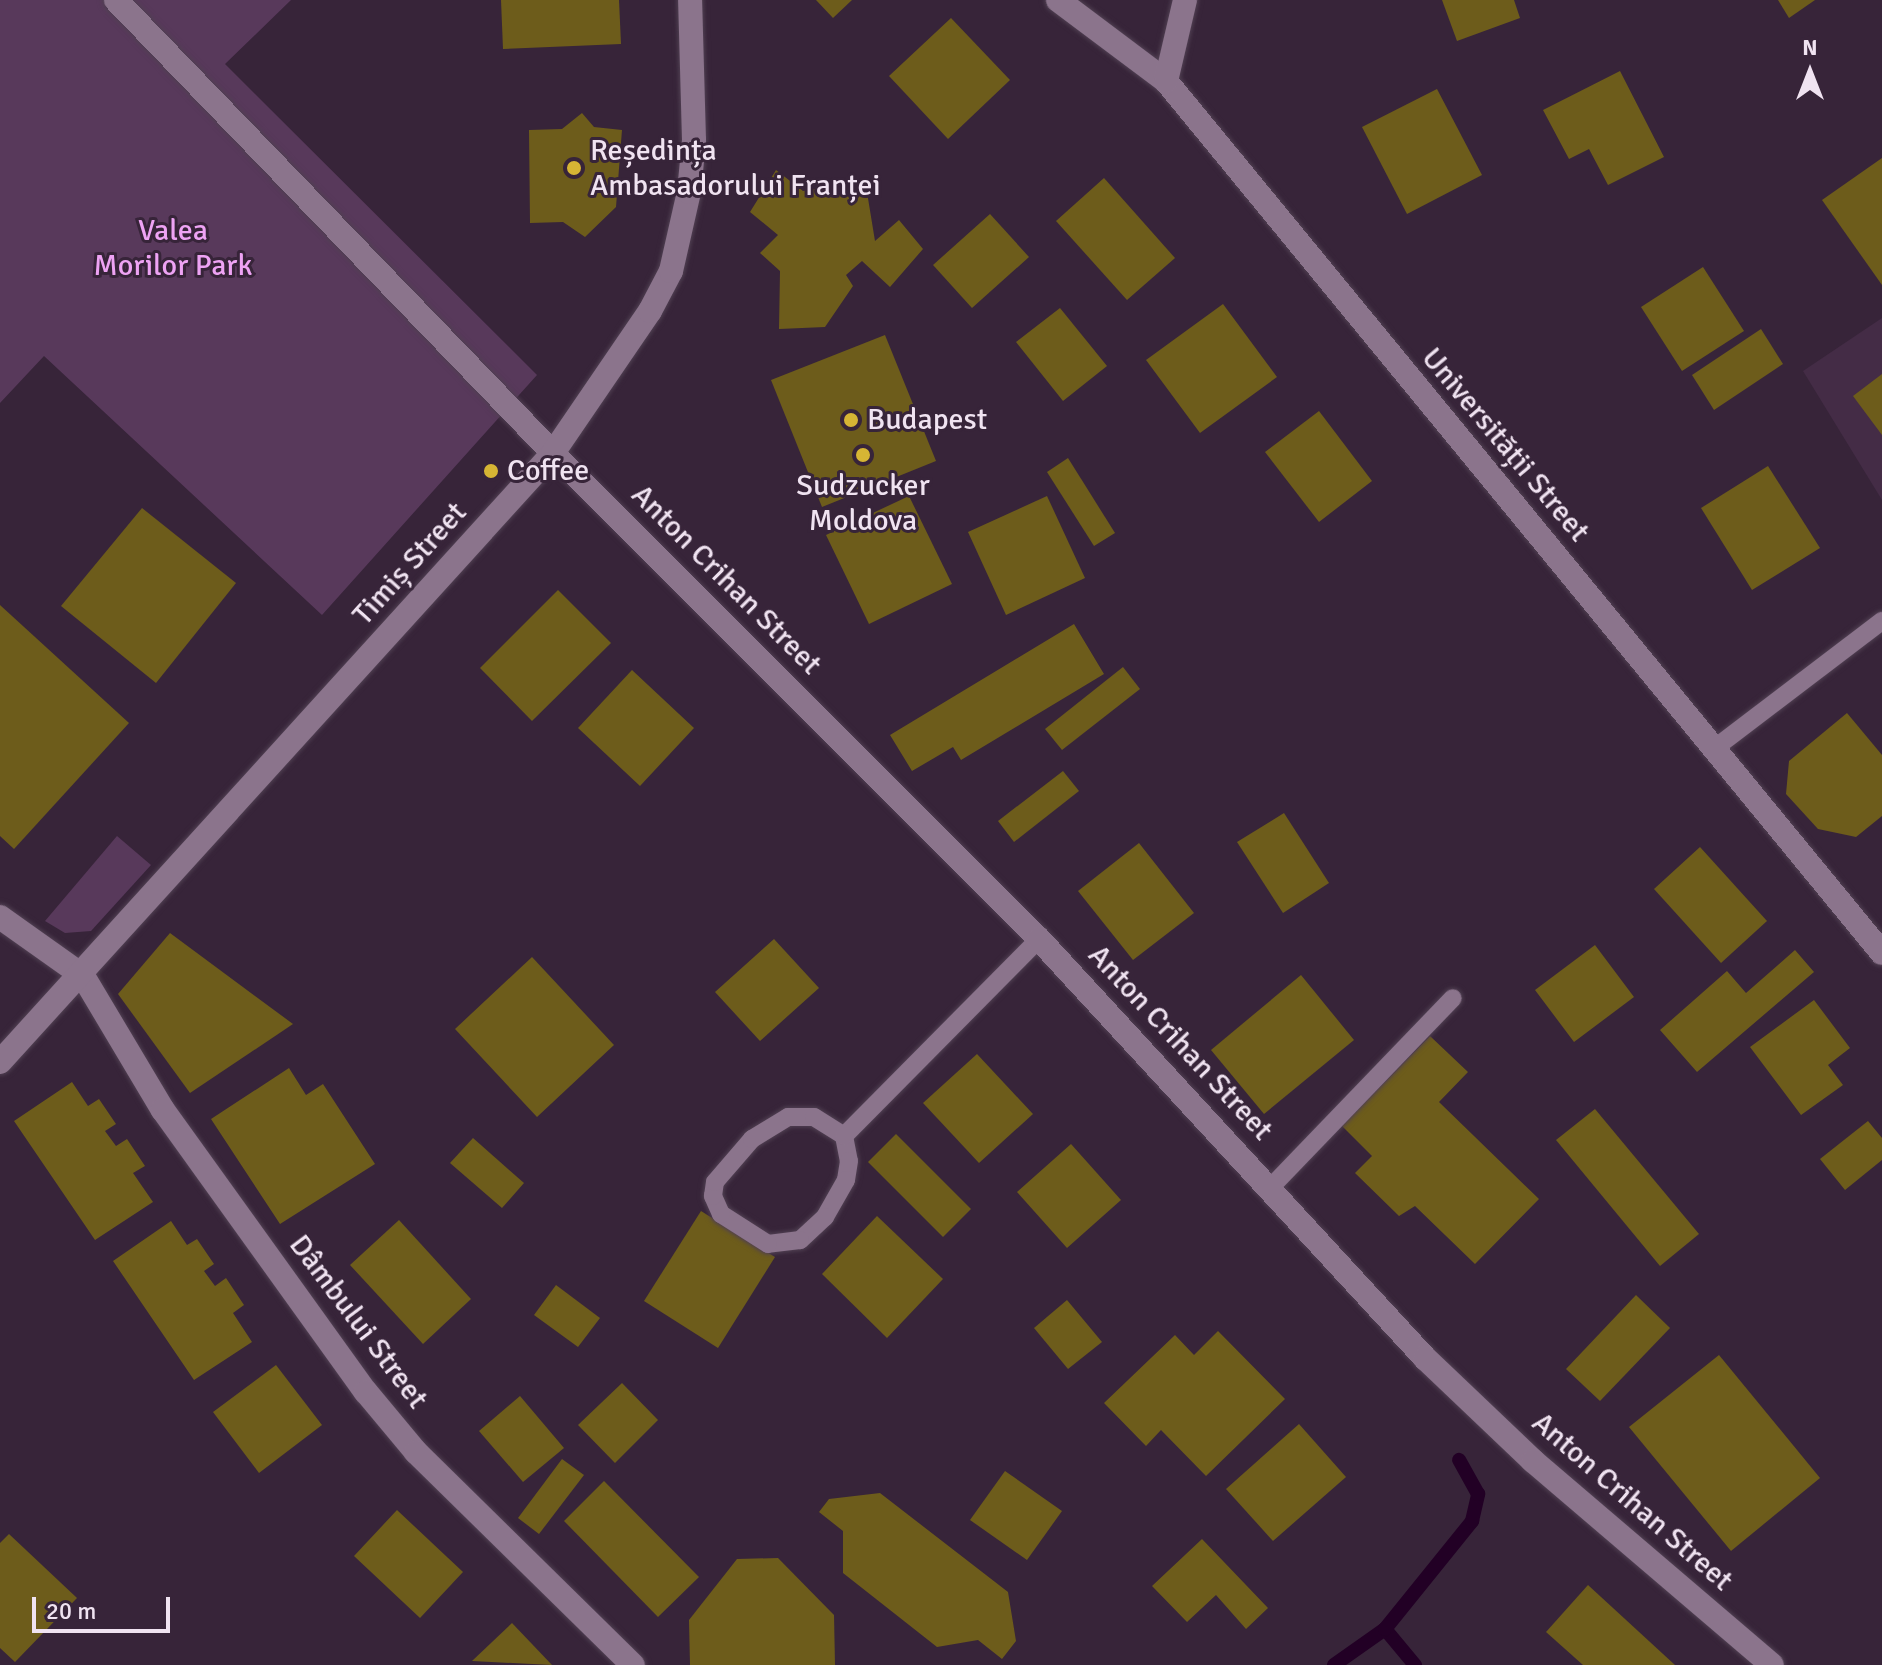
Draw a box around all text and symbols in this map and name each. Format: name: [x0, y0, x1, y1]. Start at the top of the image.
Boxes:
north arrow: [1770, 32, 1850, 112]
text: N: [1802, 34, 1818, 61]
place label: Reședința Ambasadorului Franței: [590, 133, 881, 204]
marker: Reședința Ambasadorului Franței: [565, 159, 583, 177]
park label: Valea Morilor Park: [94, 213, 252, 284]
street label: Universității Street: [1413, 341, 1597, 549]
place label: Budapest: [867, 402, 987, 438]
marker: Budapest: [842, 411, 860, 429]
marker: Sudzucker Moldova: [854, 446, 872, 464]
place label: Coffee: [507, 453, 589, 489]
marker: Coffee: [482, 462, 500, 480]
place label: Sudzucker Moldova: [796, 468, 930, 538]
street label: Anton Crihan Street: [623, 477, 829, 683]
street label: Timiș Street: [345, 495, 475, 633]
street label: Anton Crihan Street: [1080, 938, 1280, 1148]
street label: Dâmbului Street: [281, 1228, 435, 1416]
street label: Anton Crihan Street: [1524, 1405, 1740, 1599]
scale bar: [36, 1581, 174, 1631]
text: 20 m: [46, 1596, 96, 1626]

